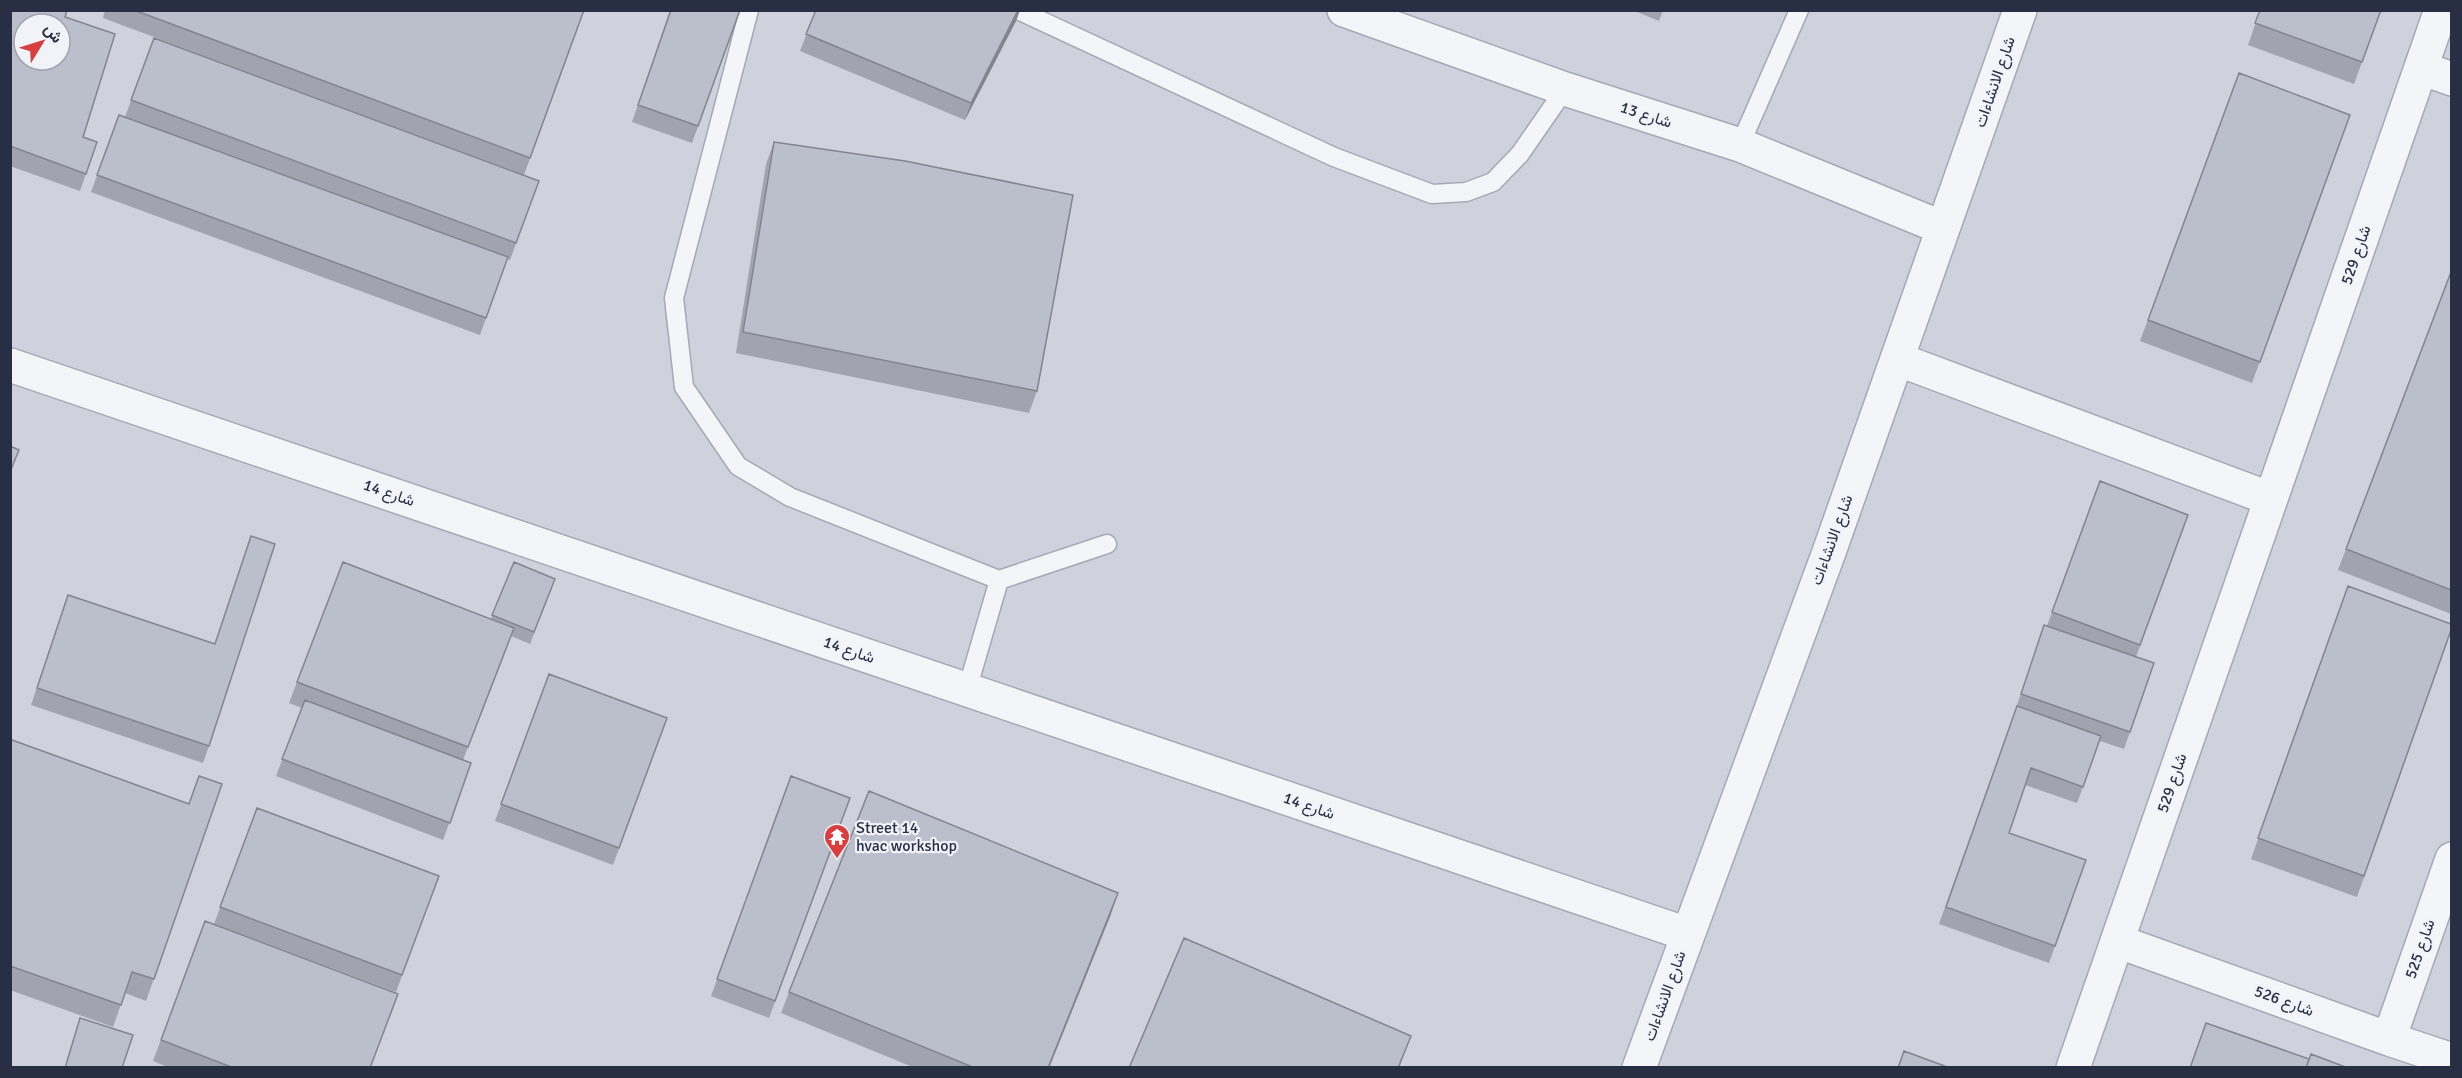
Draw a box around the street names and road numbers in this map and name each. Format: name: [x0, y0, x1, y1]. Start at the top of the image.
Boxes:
street label: شارع الانشاءات: [1970, 34, 2021, 130]
street label: شارع 13: [1617, 97, 1674, 134]
street label: شارع 529: [2337, 223, 2376, 288]
street label: شارع 14: [360, 475, 417, 512]
street label: شارع الانشاءات: [1806, 492, 1859, 588]
street label: شارع 14: [820, 632, 877, 669]
street label: شارع 529: [2153, 751, 2192, 816]
street label: شارع 14: [1280, 788, 1337, 825]
street label: شارع 525: [2401, 917, 2440, 982]
street label: شارع الانشاءات: [1639, 948, 1692, 1044]
street label: شارع 526: [2251, 981, 2316, 1022]

